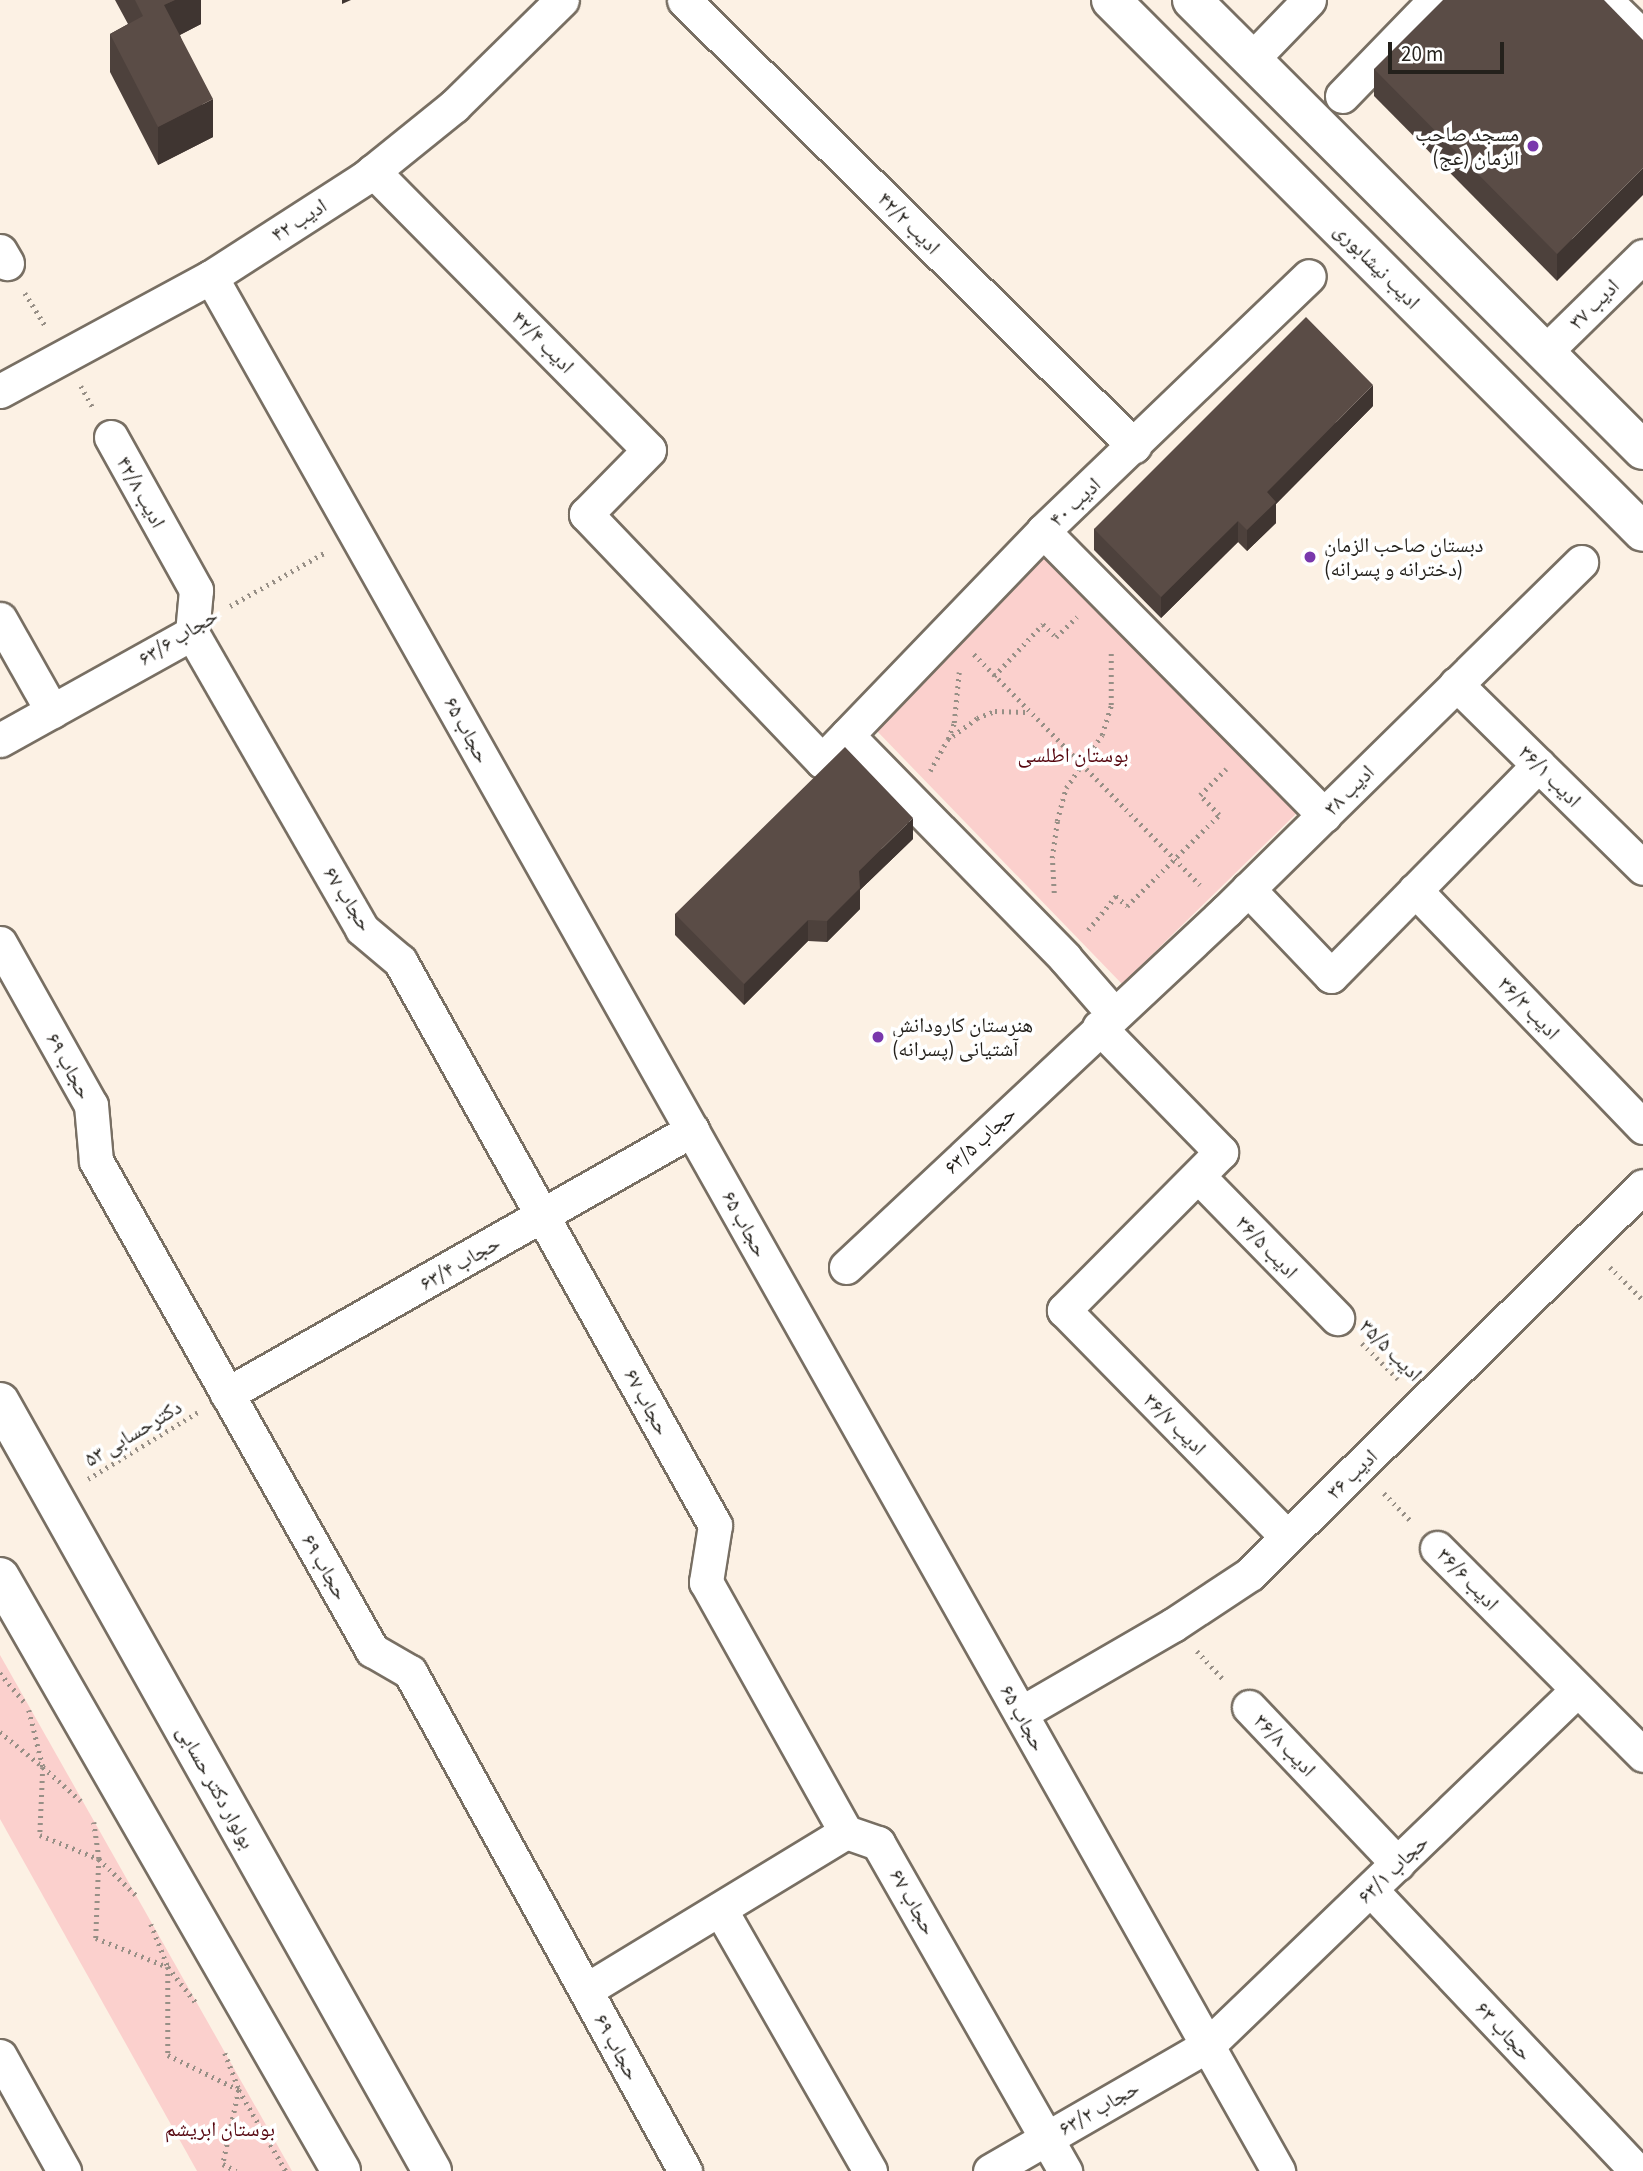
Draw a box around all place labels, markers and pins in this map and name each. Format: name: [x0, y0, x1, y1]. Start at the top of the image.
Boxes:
place label: مسجد صاحب الزمان (عج): [1415, 121, 1519, 171]
marker: مسجد صاحب الزمان (عج): [1525, 138, 1541, 154]
place label: دبستان صاحب الزمان (دخترانه و پسرانه): [1324, 532, 1483, 582]
marker: دبستان صاحب الزمان (دخترانه و پسرانه): [1302, 549, 1318, 565]
place label: هنرستان کارودانش آشتیانی (پسرانه): [892, 1012, 1033, 1062]
marker: هنرستان کارودانش آشتیانی (پسرانه): [870, 1029, 886, 1045]

